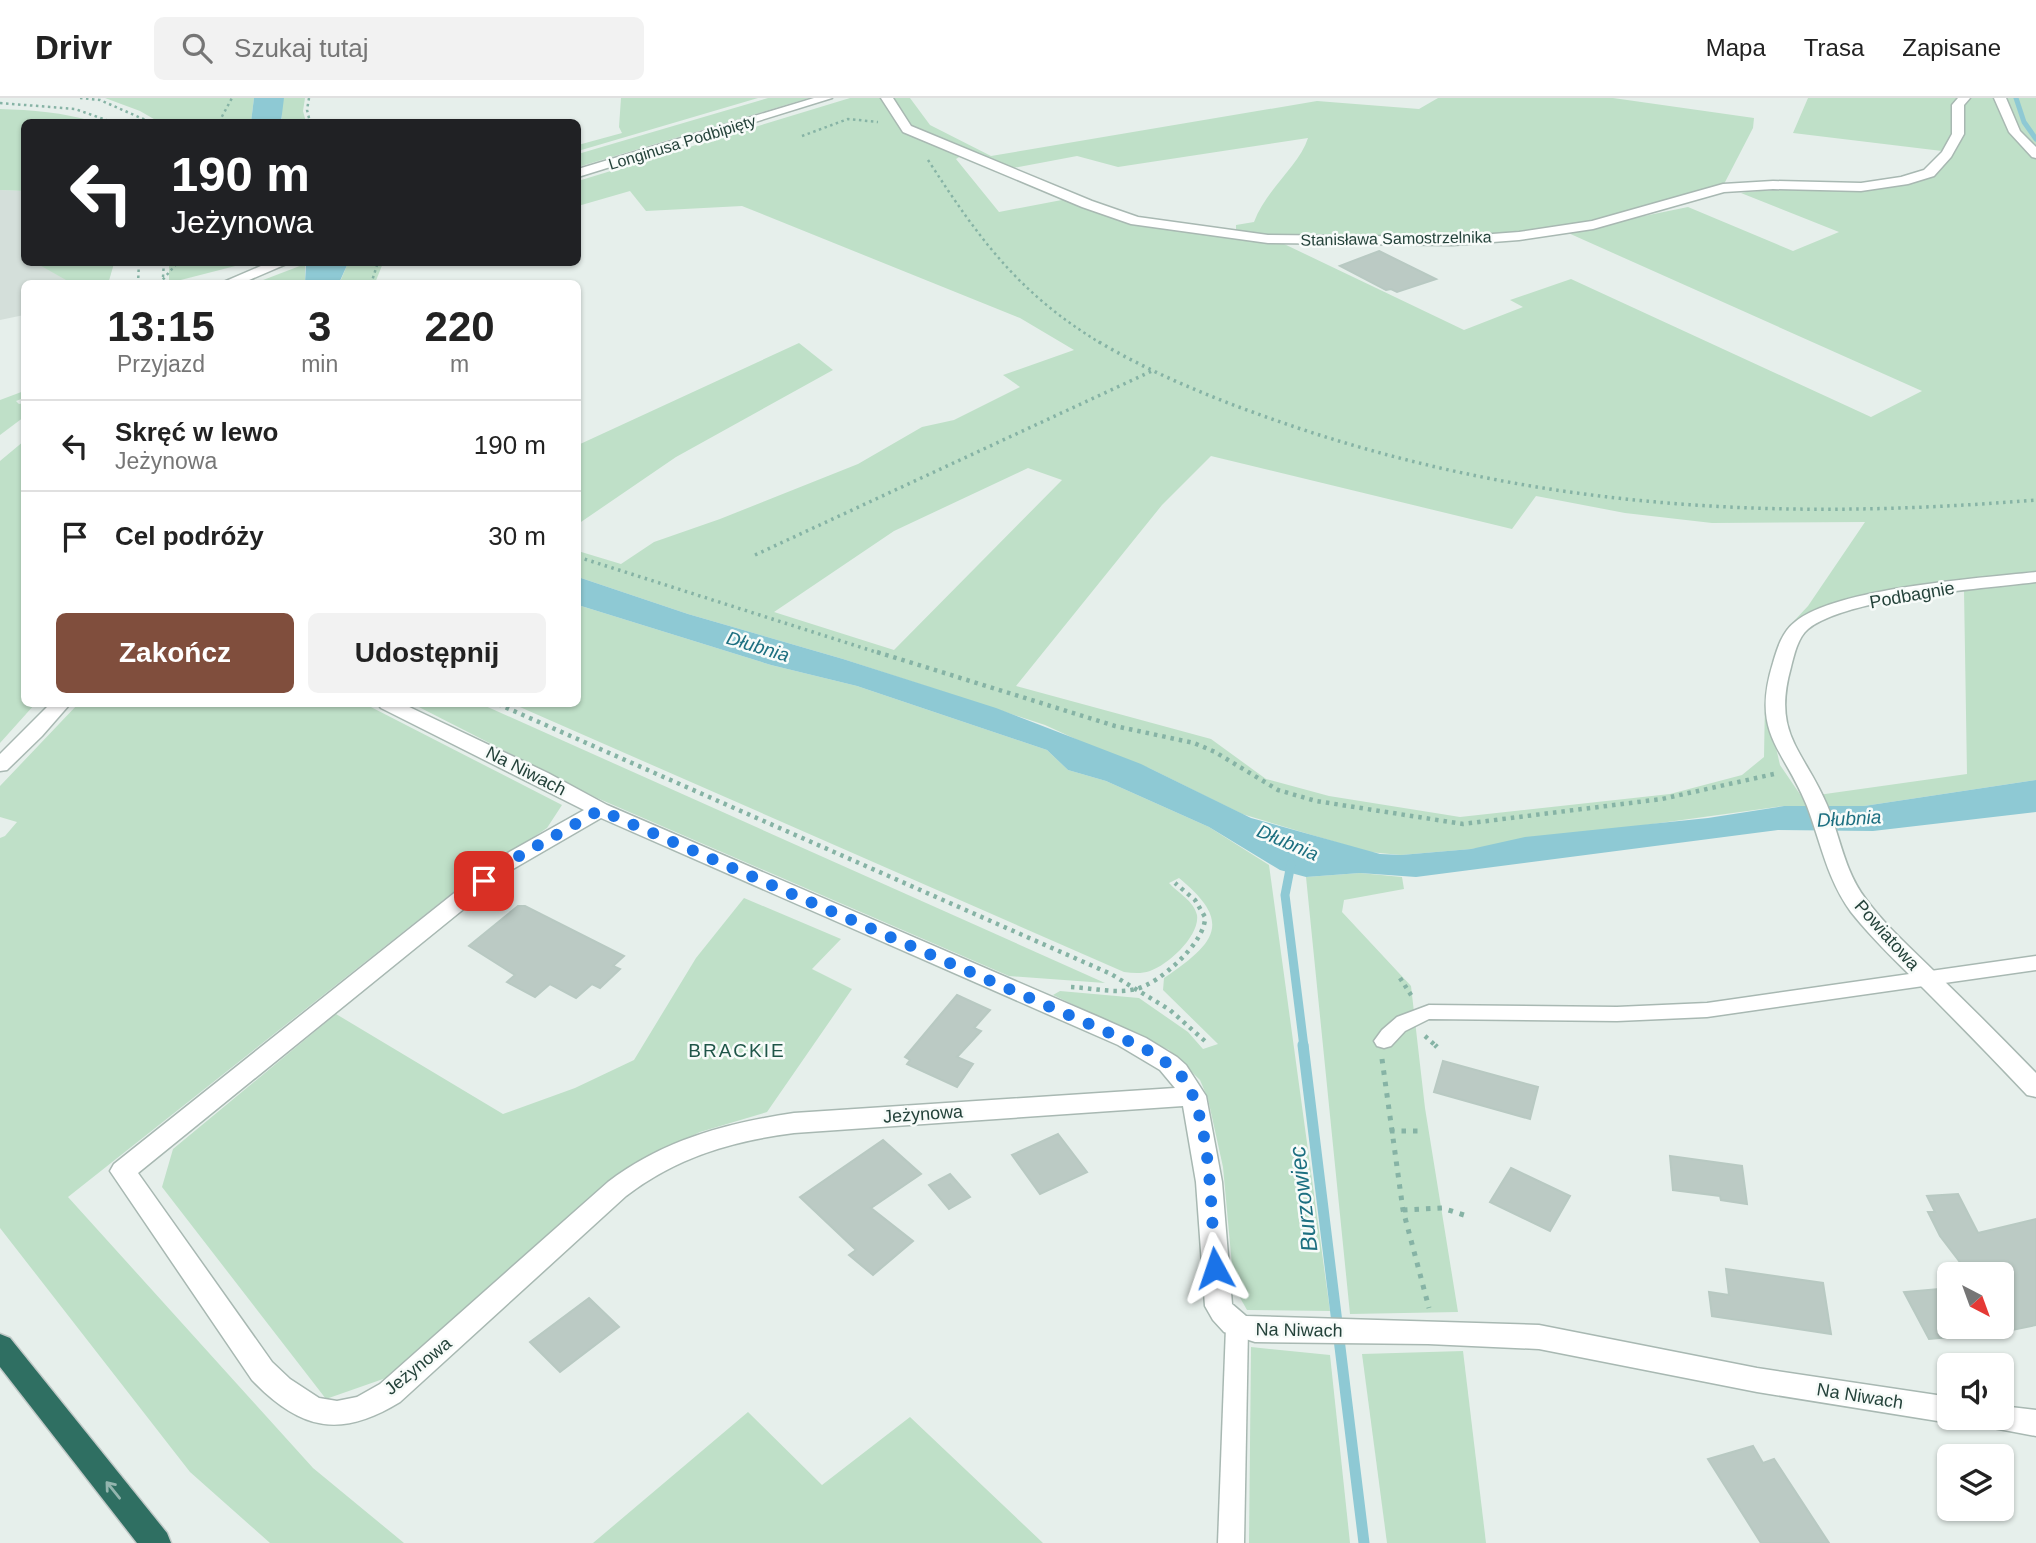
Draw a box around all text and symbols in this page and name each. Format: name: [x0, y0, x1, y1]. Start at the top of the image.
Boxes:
search box: [154, 17, 644, 80]
text: Drivr: [35, 29, 112, 66]
icon: search: [178, 29, 216, 67]
text: Szukaj tutaj: [234, 33, 368, 63]
text: Mapa: [1706, 34, 1766, 61]
text: Trasa: [1804, 34, 1864, 61]
text: Zapisane: [1902, 34, 2001, 61]
street label: Longinusa Podbipięty: [606, 112, 758, 173]
icon: left: [56, 147, 147, 238]
text: 190 m: [171, 147, 310, 201]
text: Jeżynowa: [171, 204, 313, 240]
street label: Stanisława Samostrzelnika: [1300, 228, 1492, 249]
text: 13:15: [107, 303, 215, 350]
text: 3: [308, 303, 331, 350]
text: 220: [425, 303, 495, 350]
text: Przyjazd: [117, 351, 205, 377]
text: min: [301, 351, 338, 377]
text: m: [450, 351, 469, 377]
text: Skręć w lewo: [115, 417, 278, 447]
icon: left: [56, 427, 94, 465]
text: 190 m: [474, 430, 546, 460]
text: Jeżynowa: [115, 448, 217, 474]
icon: arrive: [56, 518, 94, 556]
text: Cel podróży: [115, 521, 264, 551]
text: 30 m: [488, 521, 546, 551]
street label: Podbagnie: [1868, 578, 1956, 612]
button: Zakończ: [56, 613, 294, 693]
button: Udostępnij: [308, 613, 546, 693]
water label: Dłubnia: [724, 627, 792, 666]
street label: Na Niwach: [483, 742, 569, 800]
water label: Dłubnia: [1816, 806, 1882, 831]
water label: Dłubnia: [1254, 820, 1322, 865]
pin: [454, 851, 514, 911]
icon: arrive: [465, 862, 503, 900]
street label: Powiatowa: [1850, 896, 1924, 975]
district label: BRACKIE: [688, 1040, 786, 1061]
street label: Jeżynowa: [882, 1101, 965, 1127]
water label: Burzowiec: [1284, 1144, 1322, 1253]
position arrow: [1178, 1231, 1252, 1305]
north arrow: [1937, 1262, 2014, 1339]
map controls: [1937, 1262, 2014, 1521]
street label: Na Niwach: [1255, 1319, 1343, 1341]
street label: Jeżynowa: [381, 1332, 456, 1399]
button: sound: [1937, 1353, 2014, 1430]
street label: Na Niwach: [1815, 1379, 1905, 1413]
button: layers: [1937, 1444, 2014, 1521]
one-way arrow: [105, 1482, 120, 1500]

